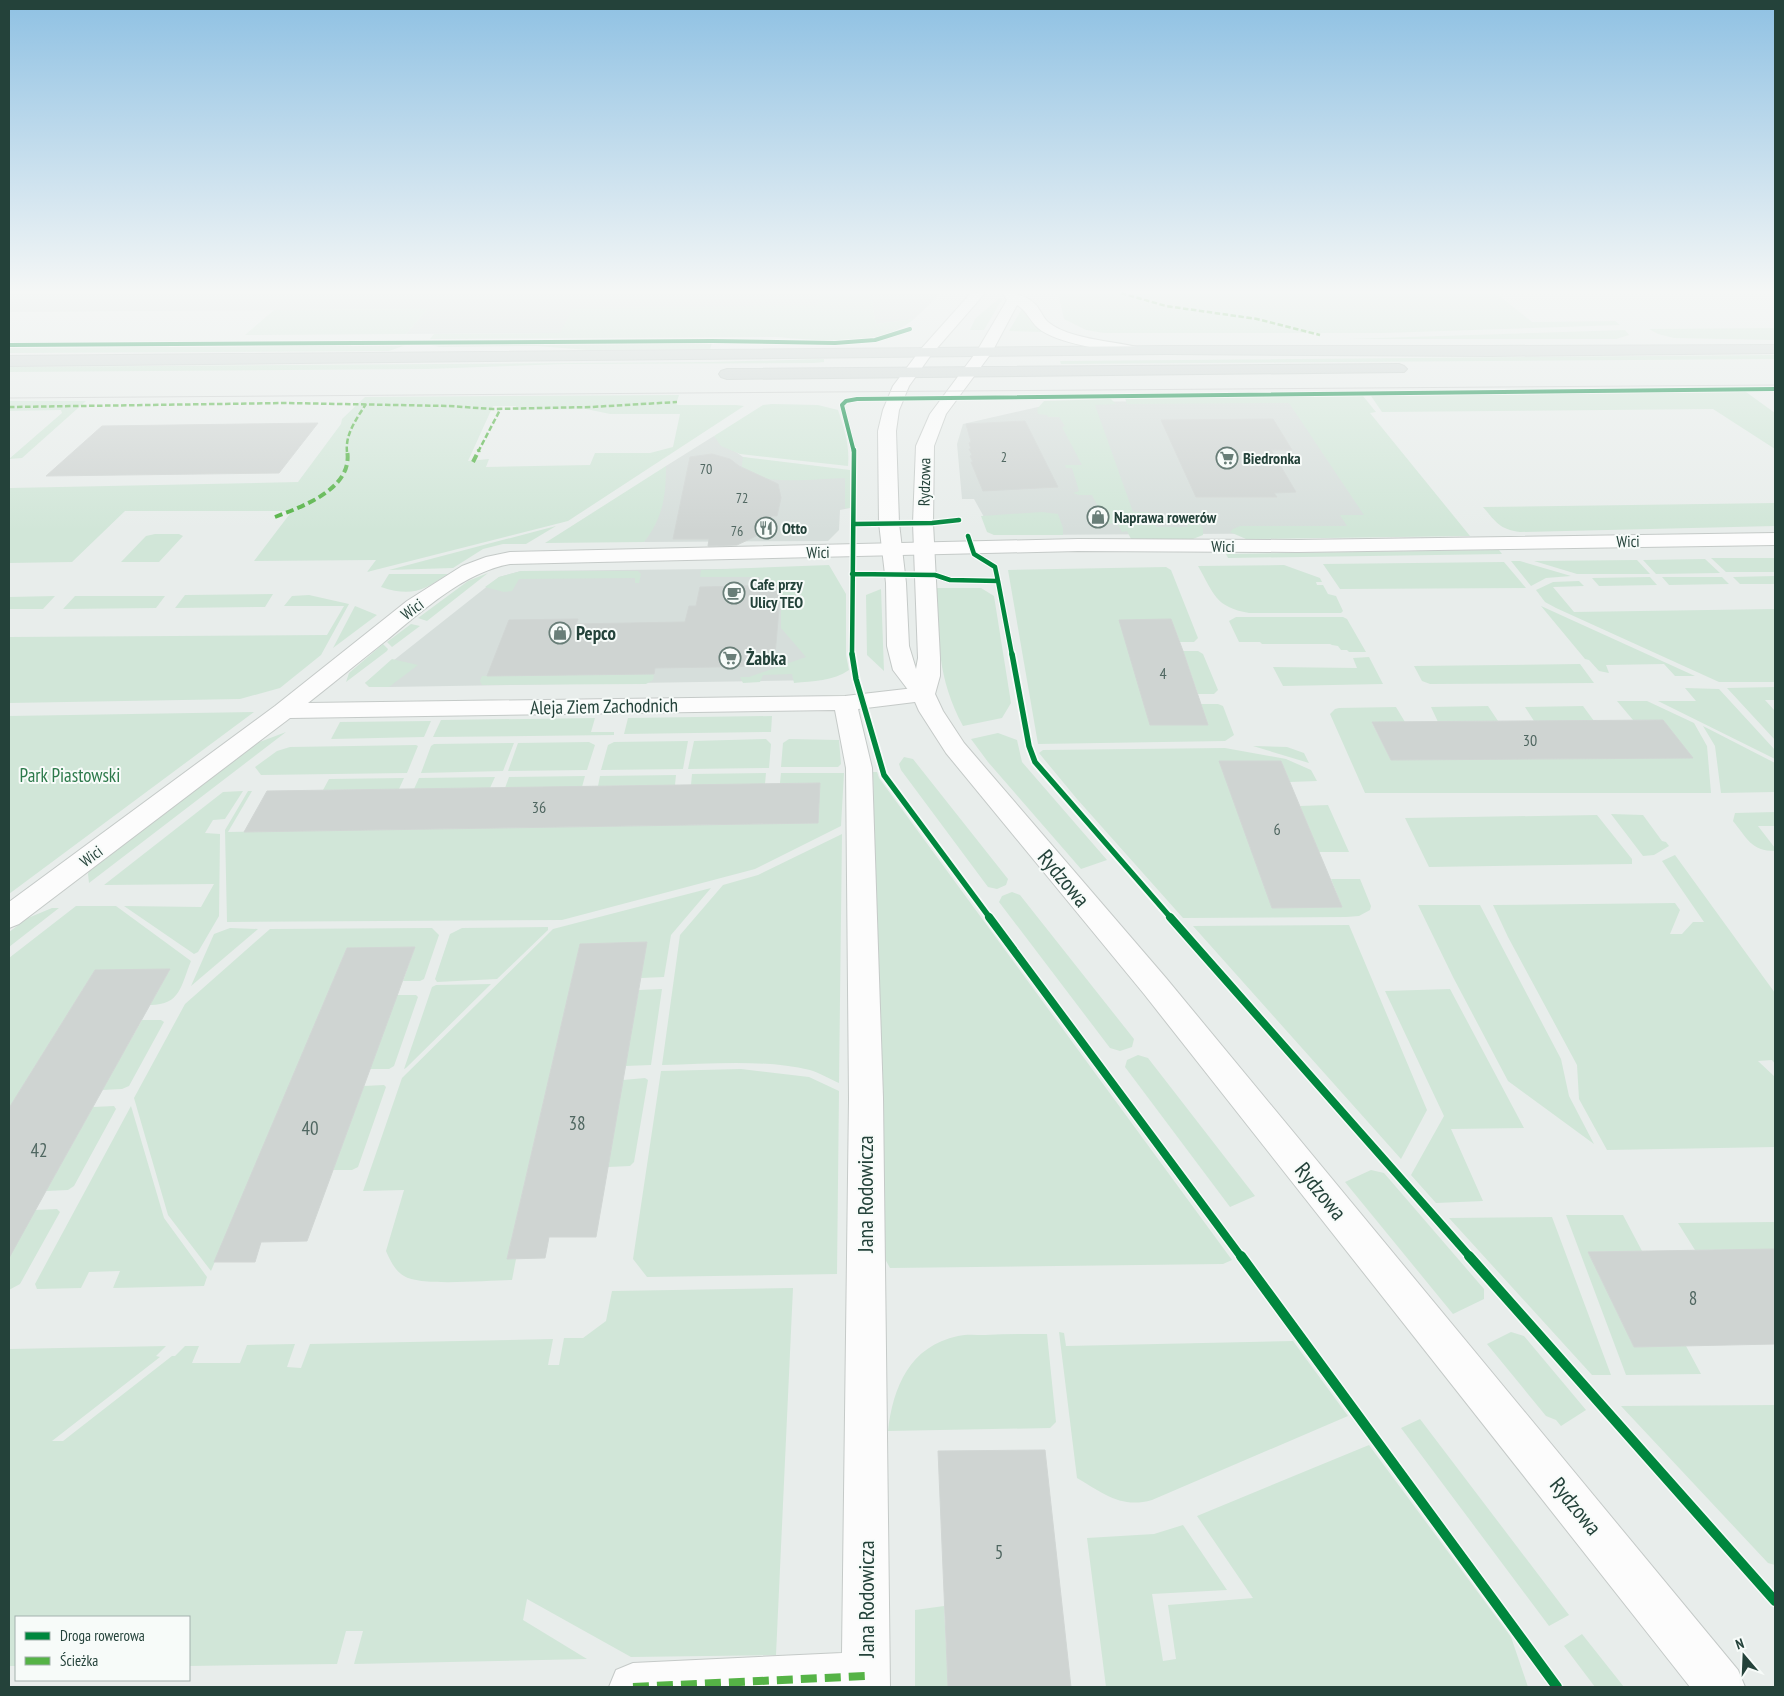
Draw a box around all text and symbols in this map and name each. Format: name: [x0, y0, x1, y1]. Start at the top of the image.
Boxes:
supermarket icon: Biedronka: [1215, 446, 1239, 470]
house number: 2: [1001, 448, 1007, 466]
place label: Biedronka: [1243, 448, 1301, 468]
street label: Rydzowa: [914, 458, 934, 506]
house number: 70: [700, 460, 712, 478]
house number: 72: [736, 489, 748, 507]
shop icon: Naprawa rowerów: [1086, 505, 1110, 529]
place label: Naprawa rowerów: [1114, 507, 1217, 527]
restaurant icon: Otto: [754, 516, 778, 540]
place label: Otto: [782, 518, 807, 538]
house number: 76: [731, 522, 743, 540]
street label: Wici: [1616, 531, 1640, 551]
street label: Wici: [1211, 536, 1235, 556]
street label: Wici: [806, 542, 830, 562]
place label: Cafe przy Ulicy TEO: [750, 574, 803, 612]
cafe icon: Cafe przy Ulicy TEO: [722, 581, 746, 605]
street label: Wici: [397, 594, 427, 624]
shop icon: Pepco: [548, 621, 572, 645]
place label: Pepco: [576, 621, 616, 645]
supermarket icon: Żabka: [718, 646, 742, 670]
place label: Żabka: [746, 646, 786, 670]
house number: 4: [1159, 663, 1167, 683]
street label: Aleja Ziem Zachodnich: [530, 693, 678, 719]
house number: 30: [1523, 730, 1537, 750]
park label: Park Piastowski: [20, 763, 120, 787]
house number: 36: [532, 797, 546, 817]
house number: 6: [1273, 819, 1281, 839]
street label: Wici: [76, 841, 106, 871]
street label: Rydzowa: [1032, 844, 1096, 912]
house number: 38: [568, 1111, 586, 1135]
house number: 40: [301, 1116, 319, 1140]
street label: Jana Rodowicza: [851, 1135, 879, 1254]
house number: 42: [30, 1138, 48, 1162]
street label: Rydzowa: [1289, 1156, 1353, 1226]
house number: 8: [1689, 1286, 1697, 1310]
street label: Rydzowa: [1544, 1471, 1608, 1541]
street label: Jana Rodowicza: [852, 1540, 880, 1659]
house number: 5: [995, 1540, 1003, 1564]
legend: [15, 1616, 190, 1681]
text: Droga rowerowa: [60, 1626, 145, 1645]
north arrow: [1719, 1631, 1769, 1681]
text: N: [1733, 1634, 1746, 1653]
text: Ścieżka: [60, 1651, 98, 1670]

